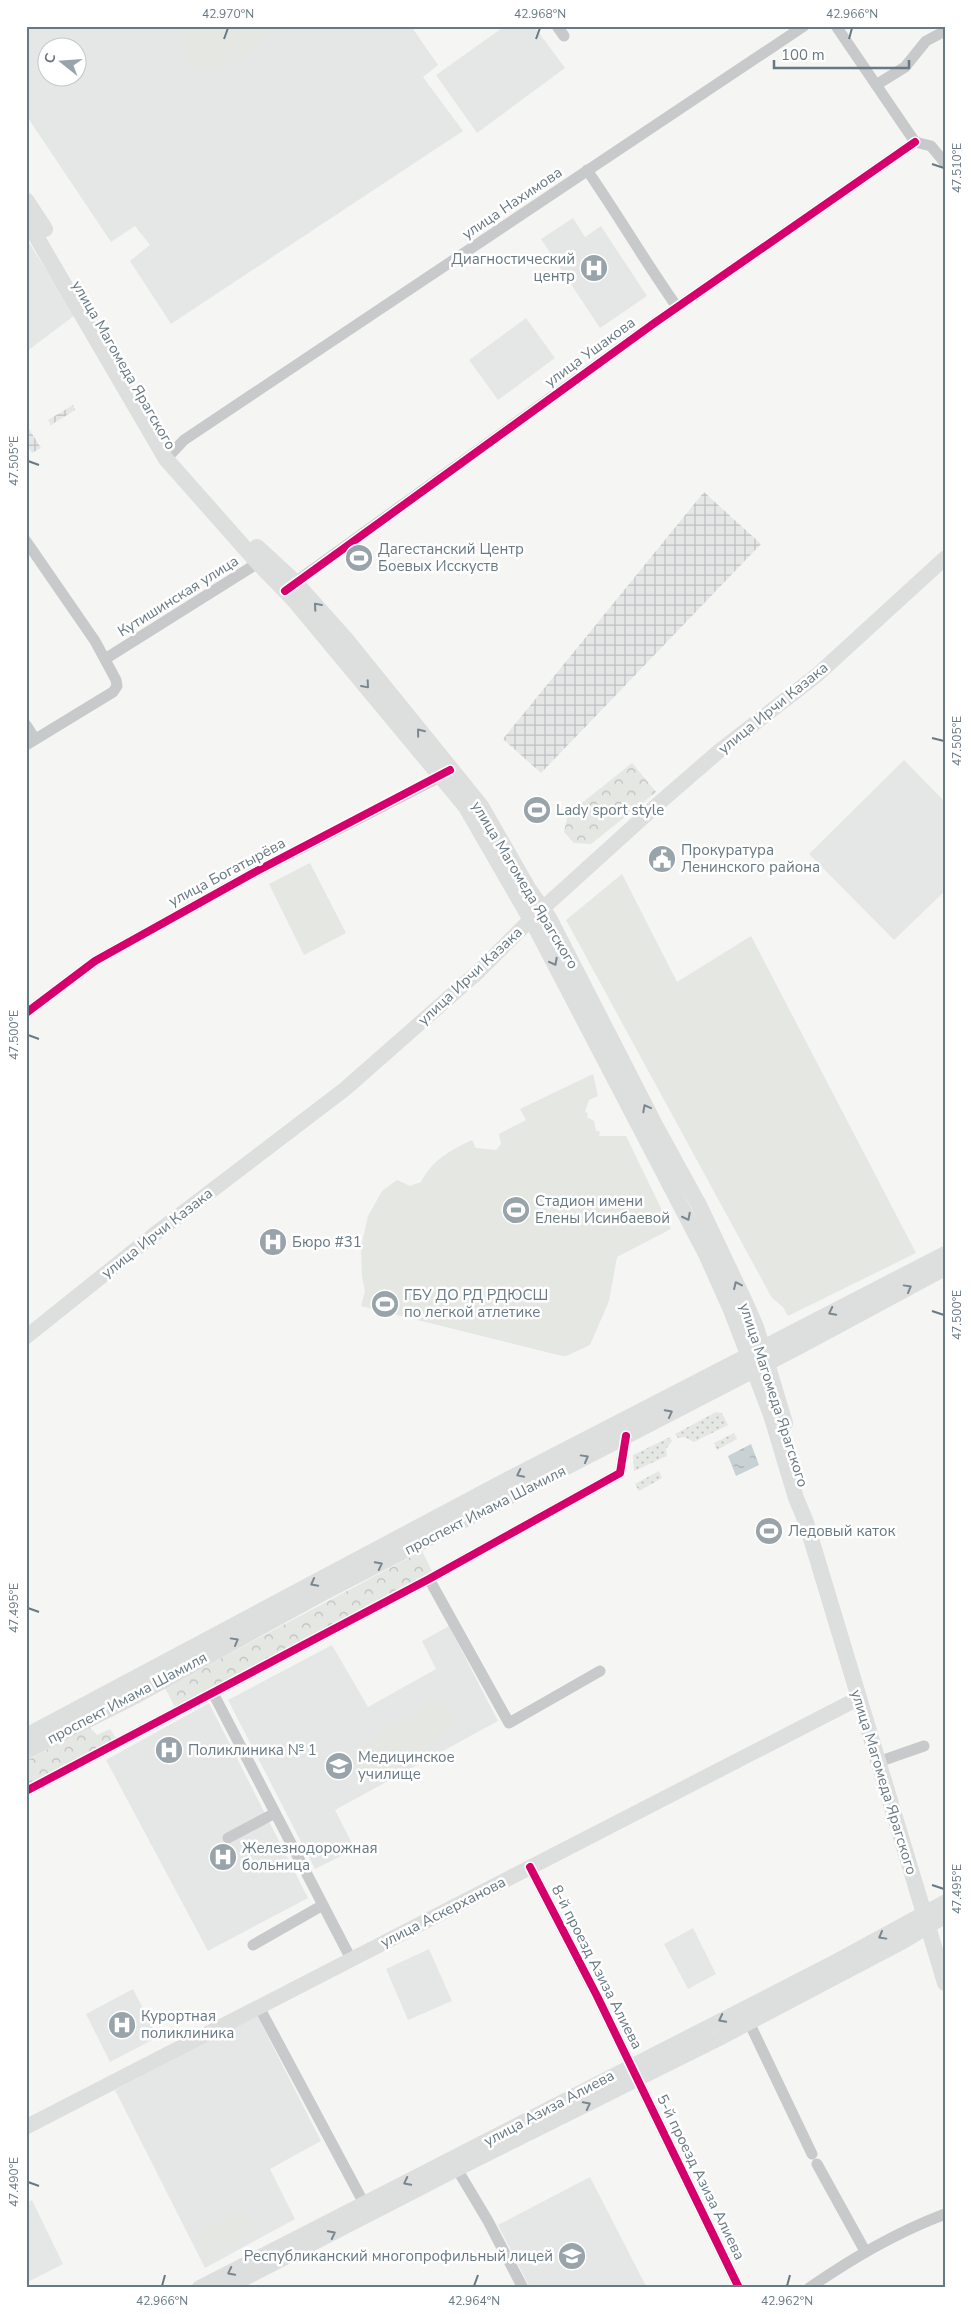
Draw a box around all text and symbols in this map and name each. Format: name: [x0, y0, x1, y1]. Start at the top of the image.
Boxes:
text: 42.970°N: [202, 6, 254, 22]
text: 42.968°N: [514, 6, 566, 22]
text: 42.966°N: [826, 6, 878, 22]
north arrow: [38, 38, 88, 88]
scale bar: [774, 38, 908, 70]
text: 100 m: [781, 45, 825, 65]
text: С: [40, 51, 61, 66]
text: 47.510°E: [949, 143, 965, 193]
street label: улица Нахимова: [458, 162, 566, 244]
place label: Диагностический центр: [451, 249, 575, 286]
hospital icon: Диагностический центр: [579, 253, 609, 283]
street label: улица Магомеда Ярагского: [67, 277, 181, 453]
street label: улица Ушакова: [541, 312, 639, 392]
text: 47.505°E: [6, 436, 22, 486]
place label: Дагестанский Центр Боевых Исскуств: [378, 539, 524, 576]
sports icon: Дагестанский Центр Боевых Исскуств: [344, 543, 374, 573]
street label: Кутишинская улица: [114, 551, 242, 641]
one-way arrow: [314, 603, 323, 612]
street label: улица Ирчи Казака: [714, 657, 832, 759]
one-way arrow: [360, 680, 369, 689]
text: 47.505°E: [949, 716, 965, 766]
one-way arrow: [417, 728, 426, 737]
sports icon: Lady sport style: [522, 795, 552, 825]
street label: улица Магомеда Ярагского: [467, 797, 583, 973]
place label: Lady sport style: [556, 800, 664, 820]
street label: улица Богатырёва: [165, 833, 289, 911]
place label: Прокуратура Ленинского района: [681, 840, 820, 877]
public building icon: Прокуратура Ленинского района: [647, 844, 677, 874]
street label: улица Ирчи Казака: [414, 922, 526, 1030]
one-way arrow: [548, 957, 558, 966]
text: 47.500°E: [6, 1010, 22, 1060]
one-way arrow: [642, 1104, 652, 1113]
street label: улица Ирчи Казака: [97, 1183, 217, 1283]
place label: Стадион имени Елены Исинбаевой: [535, 1191, 670, 1228]
sports icon: Стадион имени Елены Исинбаевой: [501, 1195, 531, 1225]
one-way arrow: [681, 1211, 691, 1220]
hospital icon: Бюро #31: [258, 1227, 288, 1257]
place label: Бюро #31: [292, 1232, 362, 1252]
one-way arrow: [733, 1281, 743, 1290]
one-way arrow: [903, 1284, 912, 1294]
place label: ГБУ ДО РД РДЮСШ по легкой атлетике: [404, 1285, 548, 1322]
sports icon: ГБУ ДО РД РДЮСШ по легкой атлетике: [370, 1289, 400, 1319]
text: 47.500°E: [949, 1290, 965, 1340]
street label: улица Магомеда Ярагского: [735, 1300, 813, 1490]
one-way arrow: [828, 1306, 837, 1316]
one-way arrow: [664, 1409, 673, 1419]
one-way arrow: [580, 1454, 589, 1464]
street label: проспект Имама Шамиля: [401, 1461, 569, 1559]
one-way arrow: [516, 1468, 525, 1478]
sports icon: Ледовый каток: [754, 1516, 784, 1546]
place label: Ледовый каток: [788, 1521, 895, 1541]
one-way arrow: [373, 1561, 382, 1571]
one-way arrow: [311, 1577, 320, 1587]
text: 47.495°E: [6, 1583, 22, 1633]
one-way arrow: [230, 1637, 239, 1647]
street label: проспект Имама Шамиля: [43, 1647, 211, 1749]
street label: улица Магомеда Ярагского: [846, 1687, 922, 1877]
hospital icon: Поликлиника № 1: [154, 1735, 184, 1765]
place label: Поликлиника № 1: [188, 1740, 317, 1760]
place label: Медицинское училище: [358, 1747, 455, 1784]
school or university icon: Медицинское училище: [324, 1751, 354, 1781]
place label: Железнодорожная больница: [242, 1838, 378, 1875]
hospital icon: Железнодорожная больница: [208, 1842, 238, 1872]
text: 47.495°E: [949, 1864, 965, 1914]
street label: улица Аскерханова: [377, 1872, 509, 1952]
street label: 8-й проезд Азиза Алиева: [547, 1881, 647, 2053]
one-way arrow: [878, 1930, 887, 1940]
place label: Курортная поликлиника: [141, 2006, 234, 2043]
hospital icon: Курортная поликлиника: [107, 2010, 137, 2040]
one-way arrow: [718, 2013, 727, 2023]
street label: улица Азиза Алиева: [480, 2065, 618, 2151]
street label: 5-й проезд Азиза Алиева: [652, 2091, 750, 2263]
one-way arrow: [582, 2101, 591, 2111]
text: 47.490°E: [6, 2157, 22, 2207]
one-way arrow: [403, 2176, 412, 2186]
one-way arrow: [327, 2230, 336, 2240]
school or university icon: Республиканский многопрофильный лицей: [557, 2241, 587, 2271]
place label: Республиканский многопрофильный лицей: [244, 2246, 553, 2266]
one-way arrow: [227, 2266, 236, 2276]
text: 42.966°N: [136, 2293, 188, 2309]
text: 42.964°N: [448, 2293, 500, 2309]
text: 42.962°N: [761, 2293, 813, 2309]

